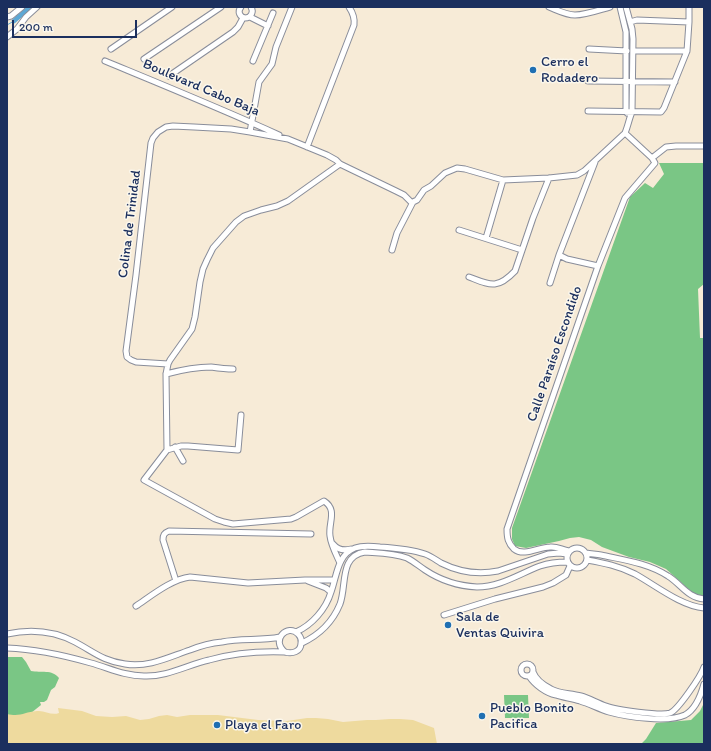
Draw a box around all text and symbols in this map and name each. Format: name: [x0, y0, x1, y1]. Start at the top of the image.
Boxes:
scale bar: [14, 12, 139, 38]
text: 200 m: [19, 20, 53, 34]
place label: Cerro el Rodadero: [541, 54, 598, 86]
street label: Boulevard Cabo Baja: [140, 56, 262, 120]
marker: Cerro el Rodadero: [528, 65, 538, 75]
street label: Colina de Trinidad: [115, 169, 145, 279]
street label: Calle Paraíso Escondido: [524, 284, 586, 424]
place label: Sala de Ventas Quivira: [456, 609, 544, 642]
marker: Sala de Ventas Quivira: [443, 620, 453, 630]
place label: Pueblo Bonito Pacifica: [490, 700, 574, 732]
marker: Pueblo Bonito Pacifica: [477, 711, 487, 721]
place label: Playa el Faro: [225, 717, 301, 733]
marker: Playa el Faro: [212, 720, 222, 730]

